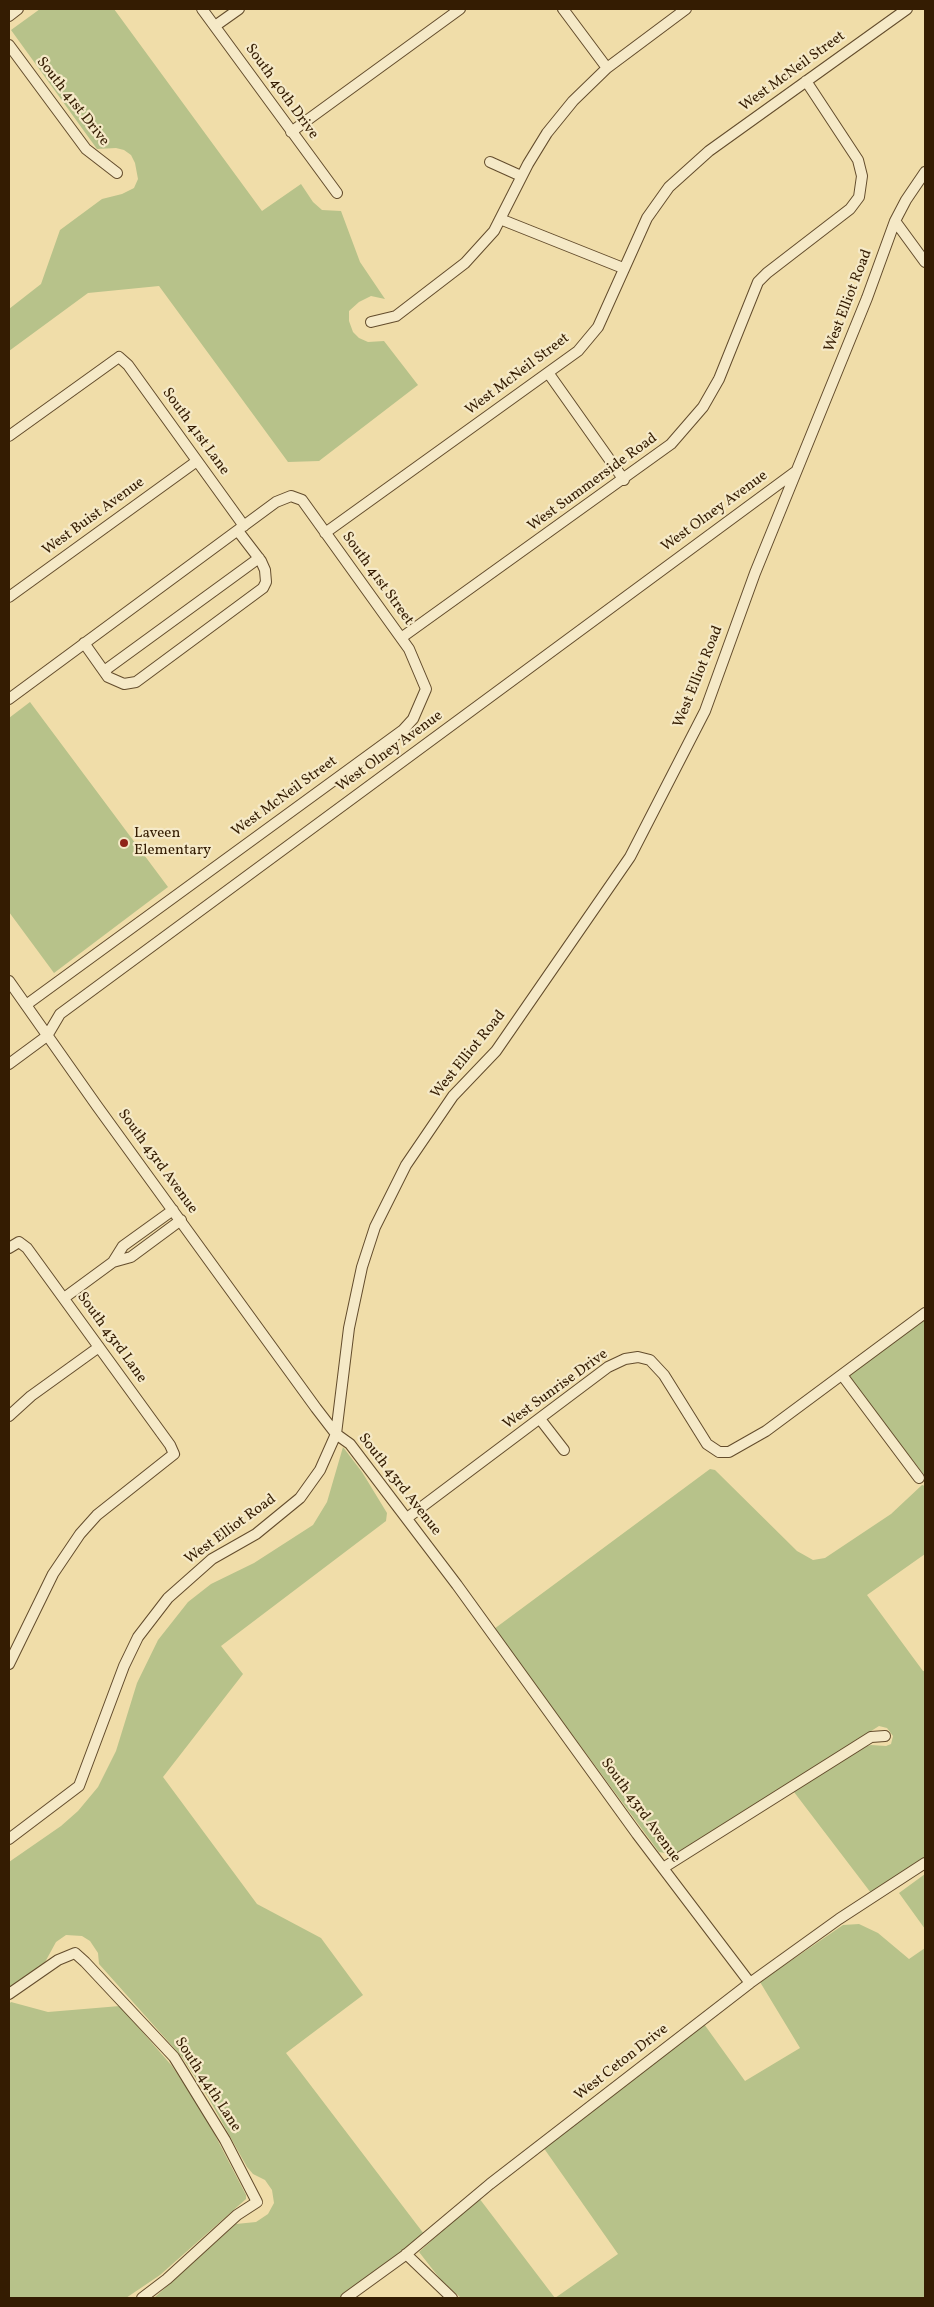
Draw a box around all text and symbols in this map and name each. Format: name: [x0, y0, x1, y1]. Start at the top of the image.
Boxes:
street label: West McNeil Street: [737, 28, 849, 116]
street label: South 40th Drive: [240, 41, 322, 143]
street label: South 41st Drive: [32, 54, 112, 150]
street label: West Elliot Road: [821, 247, 877, 355]
street label: West McNeil Street: [462, 330, 574, 420]
street label: South 41st Lane: [157, 385, 233, 479]
street label: West Summerside Road: [525, 430, 661, 536]
street label: West Olney Avenue: [658, 467, 772, 557]
street label: West Buist Avenue: [39, 474, 149, 560]
street label: South 41st Street: [337, 529, 417, 629]
street label: West Elliot Road: [670, 623, 728, 731]
street label: West Olney Avenue: [333, 707, 447, 797]
street label: West McNeil Street: [229, 753, 341, 841]
place label: Laveen Elementary: [134, 825, 211, 860]
marker: Laveen Elementary: [118, 837, 130, 849]
street label: West Elliot Road: [428, 1007, 510, 1103]
street label: South 43rd Avenue: [113, 1106, 201, 1218]
street label: South 43rd Lane: [72, 1289, 150, 1387]
street label: West Sunrise Drive: [500, 1346, 612, 1434]
street label: South 43rd Avenue: [353, 1430, 445, 1540]
street label: West Elliot Road: [182, 1491, 280, 1569]
street label: South 43rd Avenue: [596, 1755, 684, 1867]
street label: West Ceton Drive: [571, 2021, 673, 2105]
street label: South 44th Lane: [170, 2034, 244, 2136]

